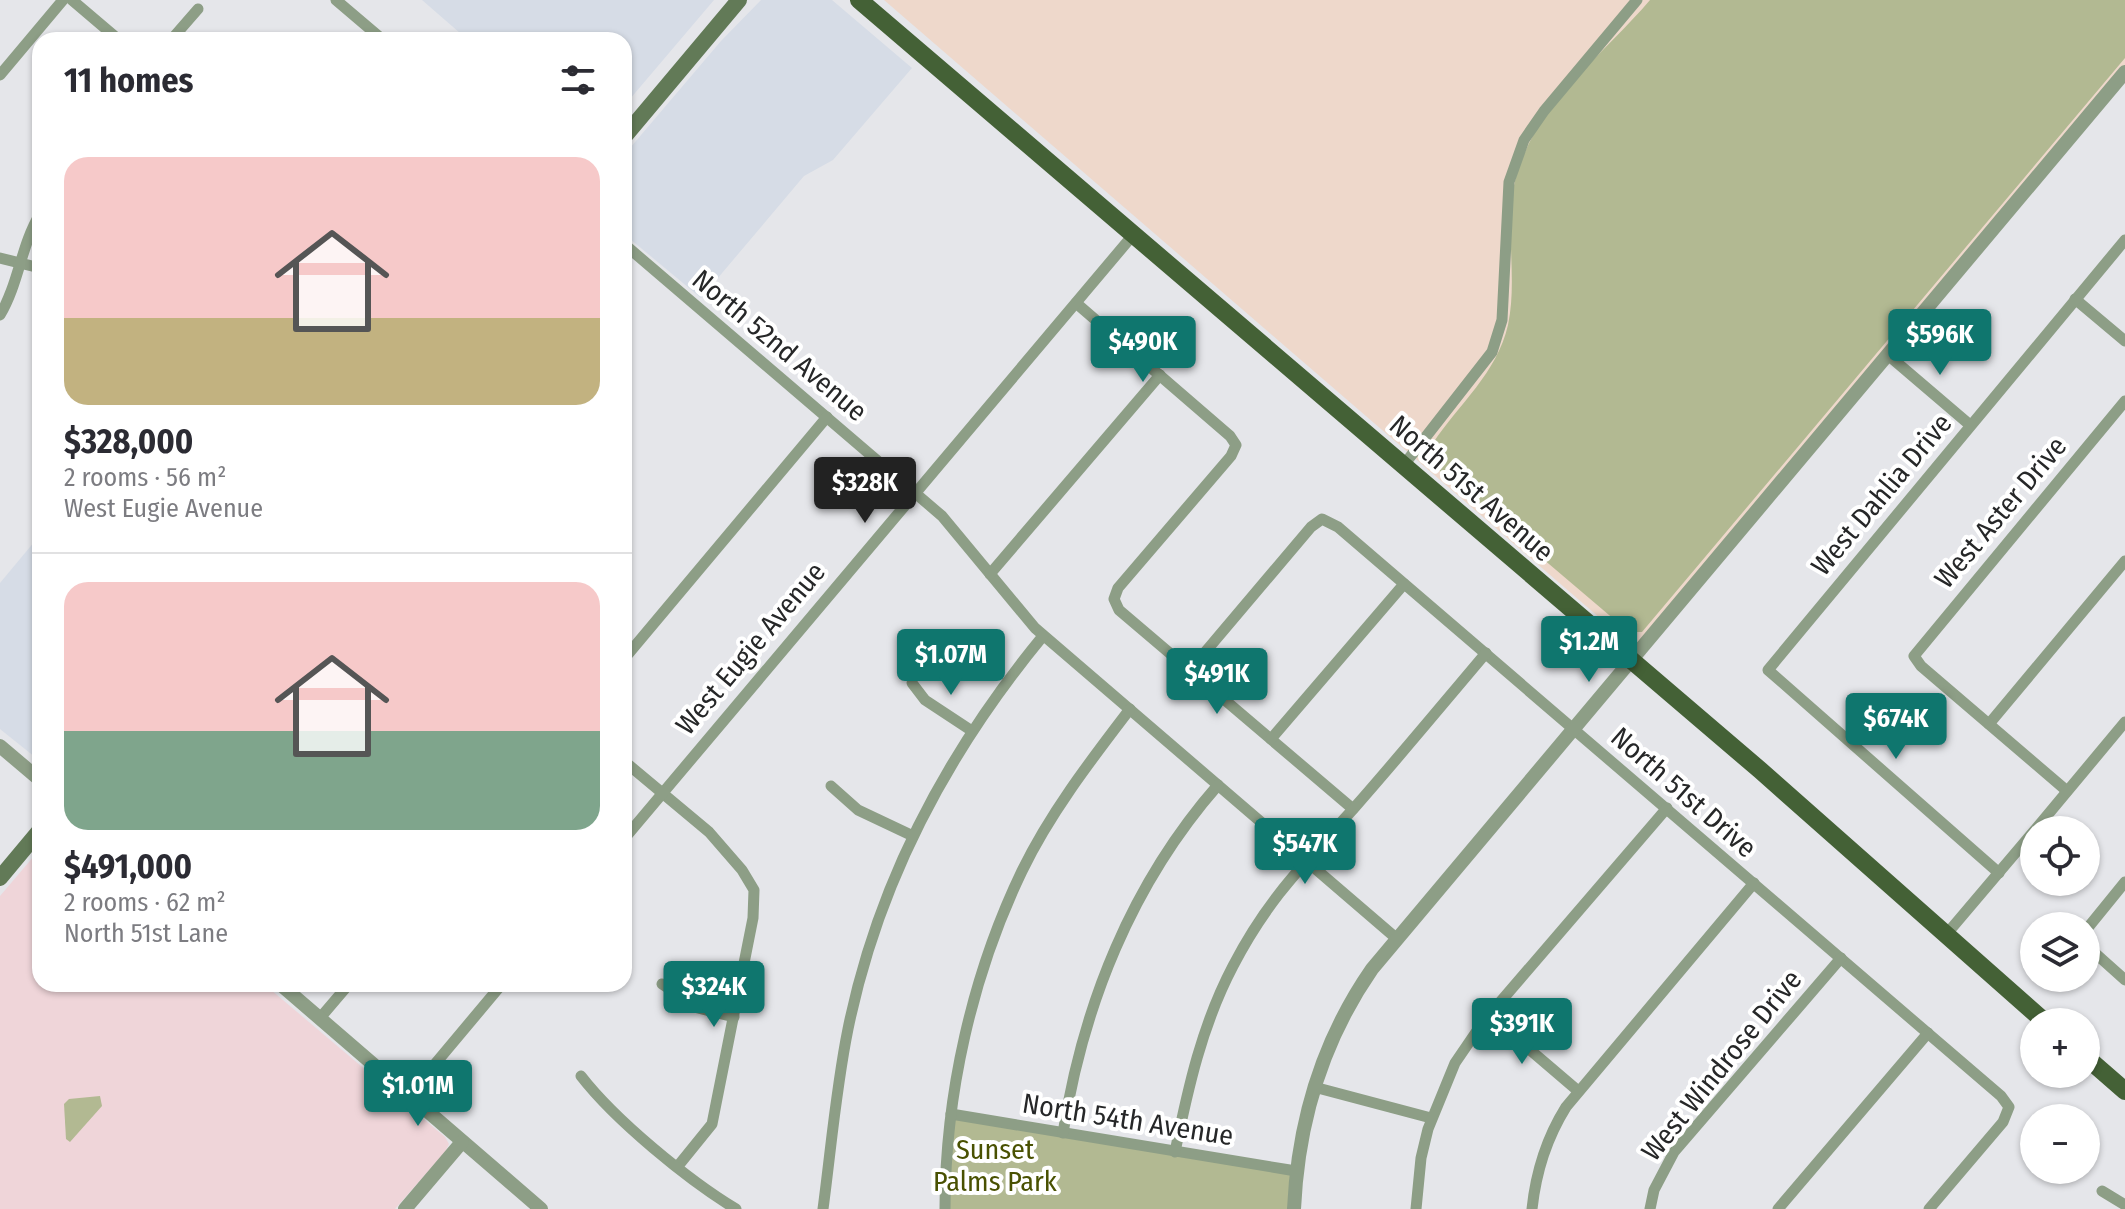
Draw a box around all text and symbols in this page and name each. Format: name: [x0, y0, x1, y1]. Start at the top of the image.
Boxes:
icon: filters: [556, 58, 600, 102]
text: 11 homes: [64, 60, 193, 101]
icon: home: [260, 209, 404, 353]
street label: North 52nd Avenue: [686, 263, 874, 428]
pin: $596K: [1884, 309, 1996, 377]
pin: $490K: [1087, 316, 1199, 384]
text: $596K: [1906, 319, 1974, 350]
text: $490K: [1109, 326, 1177, 357]
street label: West Dahlia Drive: [1804, 407, 1959, 582]
street label: North 51st Avenue: [1383, 408, 1560, 568]
text: $328,000: [64, 421, 193, 462]
street label: West Aster Drive: [1928, 430, 2073, 595]
pin: $328K: [809, 457, 921, 525]
text: 2 rooms · 56 m²: [64, 462, 226, 493]
text: $328K: [832, 467, 898, 498]
text: West Eugie Avenue: [64, 493, 263, 524]
street label: West Eugie Avenue: [669, 556, 832, 741]
pin: $1.2M: [1533, 616, 1645, 684]
text: $1.2M: [1559, 626, 1619, 657]
pin: $1.07M: [886, 629, 1016, 697]
icon: home: [260, 634, 404, 778]
text: $1.07M: [915, 639, 987, 670]
pin: $491K: [1161, 648, 1273, 716]
text: $491K: [1184, 658, 1250, 689]
pin: $674K: [1840, 693, 1952, 761]
text: $674K: [1864, 703, 1928, 734]
street label: North 51st Drive: [1604, 720, 1763, 864]
map controls: [2020, 816, 2100, 1184]
button: locate: [2020, 816, 2100, 896]
pin: $547K: [1249, 818, 1361, 886]
text: $547K: [1273, 828, 1337, 859]
text: $491,000: [64, 846, 192, 887]
text: 2 rooms · 62 m²: [64, 887, 226, 918]
button: layers: [2020, 912, 2100, 992]
text: North 51st Lane: [64, 918, 228, 949]
pin: $324K: [658, 961, 770, 1029]
street label: West Windrose Drive: [1635, 963, 1808, 1167]
text: $324K: [681, 971, 747, 1002]
pin: $391K: [1466, 998, 1578, 1066]
text: $391K: [1490, 1008, 1554, 1039]
button: +: [2020, 1008, 2100, 1088]
pin: $1.01M: [353, 1060, 483, 1128]
text: $1.01M: [382, 1070, 454, 1101]
street label: North 54th Avenue: [1020, 1087, 1236, 1152]
button: −: [2020, 1104, 2100, 1184]
park label: Sunset Palms Park: [933, 1133, 1058, 1198]

